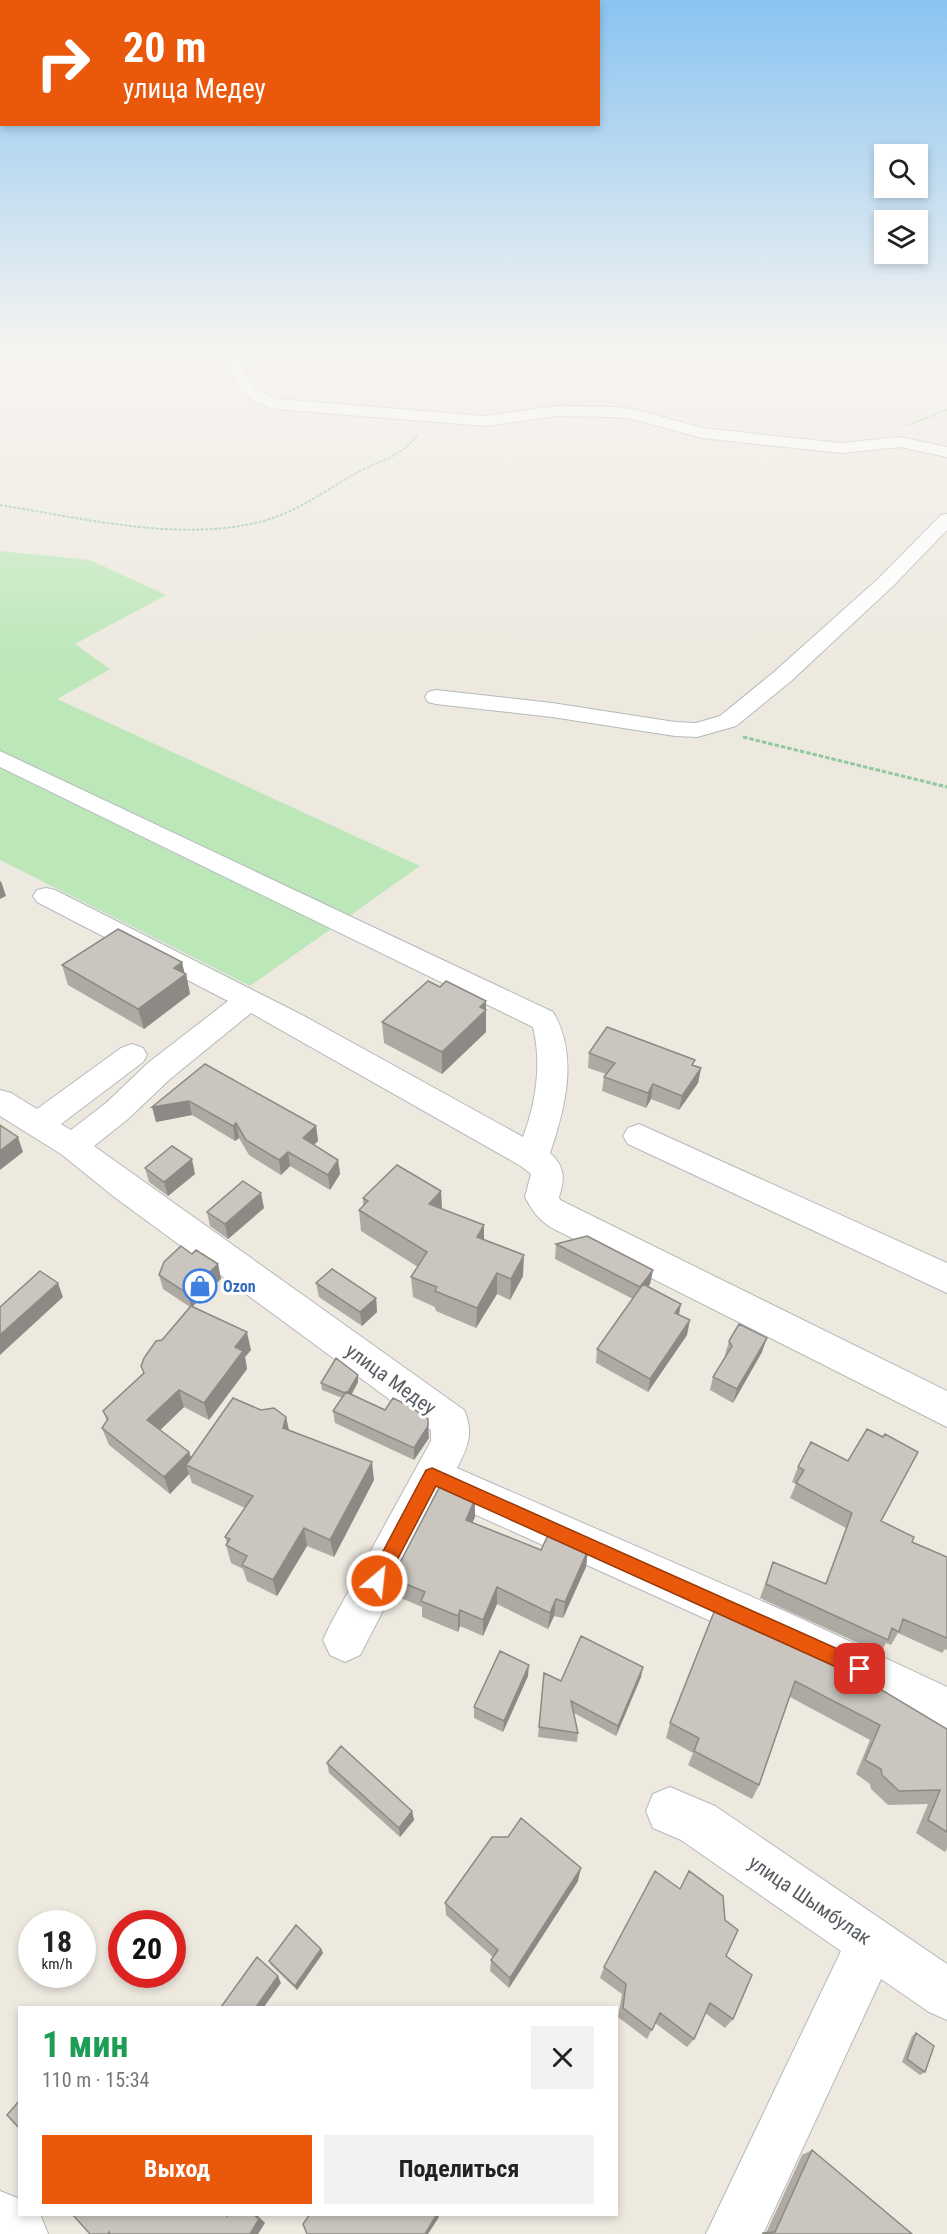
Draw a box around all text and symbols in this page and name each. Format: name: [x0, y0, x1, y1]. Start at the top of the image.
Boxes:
text: 20 m: [123, 23, 206, 72]
icon: right: [24, 24, 102, 102]
text: улица Медеу: [123, 73, 266, 105]
map controls: [874, 144, 928, 264]
button: search: [874, 144, 928, 198]
button: layers: [874, 210, 928, 264]
shop icon: Ozon: [182, 1268, 218, 1304]
place label: Ozon: [223, 1277, 256, 1296]
street label: улица Медеу: [341, 1338, 441, 1420]
position arrow: [345, 1549, 409, 1613]
pin: [834, 1643, 885, 1694]
icon: arrive: [843, 1652, 876, 1685]
street label: улица Шымбулак: [744, 1850, 876, 1950]
speed limit sign: 20: [108, 1910, 186, 1988]
text: 18: [42, 1924, 72, 1959]
text: km/h: [42, 1955, 72, 1973]
text: 1 мин: [42, 2024, 128, 2066]
button: close: [531, 2026, 594, 2089]
text: 110 m · 15:34: [42, 2068, 149, 2092]
button: Выход: [42, 2135, 312, 2204]
button: Поделиться: [324, 2135, 594, 2204]

